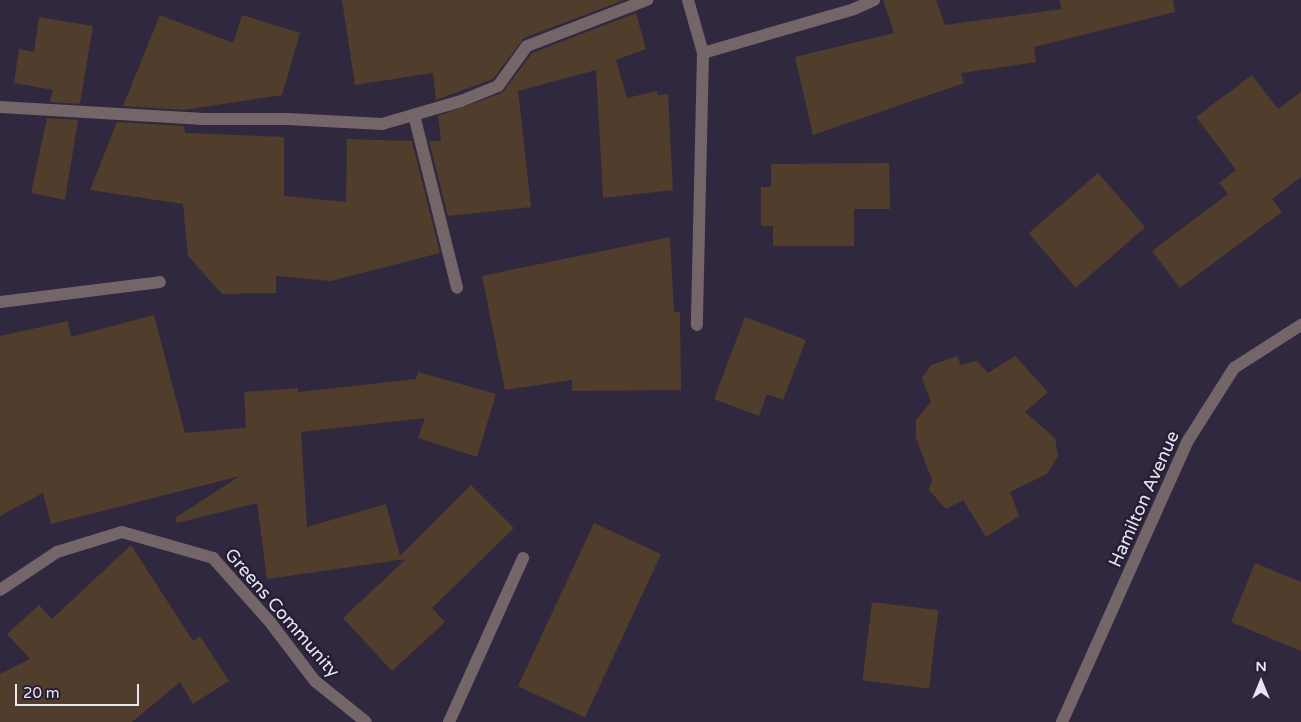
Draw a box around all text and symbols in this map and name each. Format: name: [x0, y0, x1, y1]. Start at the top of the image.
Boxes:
street label: Hamilton Avenue: [1104, 427, 1184, 571]
street label: Greens Community: [220, 544, 344, 682]
north arrow: [1236, 657, 1286, 707]
text: N: [1255, 658, 1267, 675]
scale bar: [18, 674, 141, 706]
text: 20 m: [23, 684, 60, 702]

